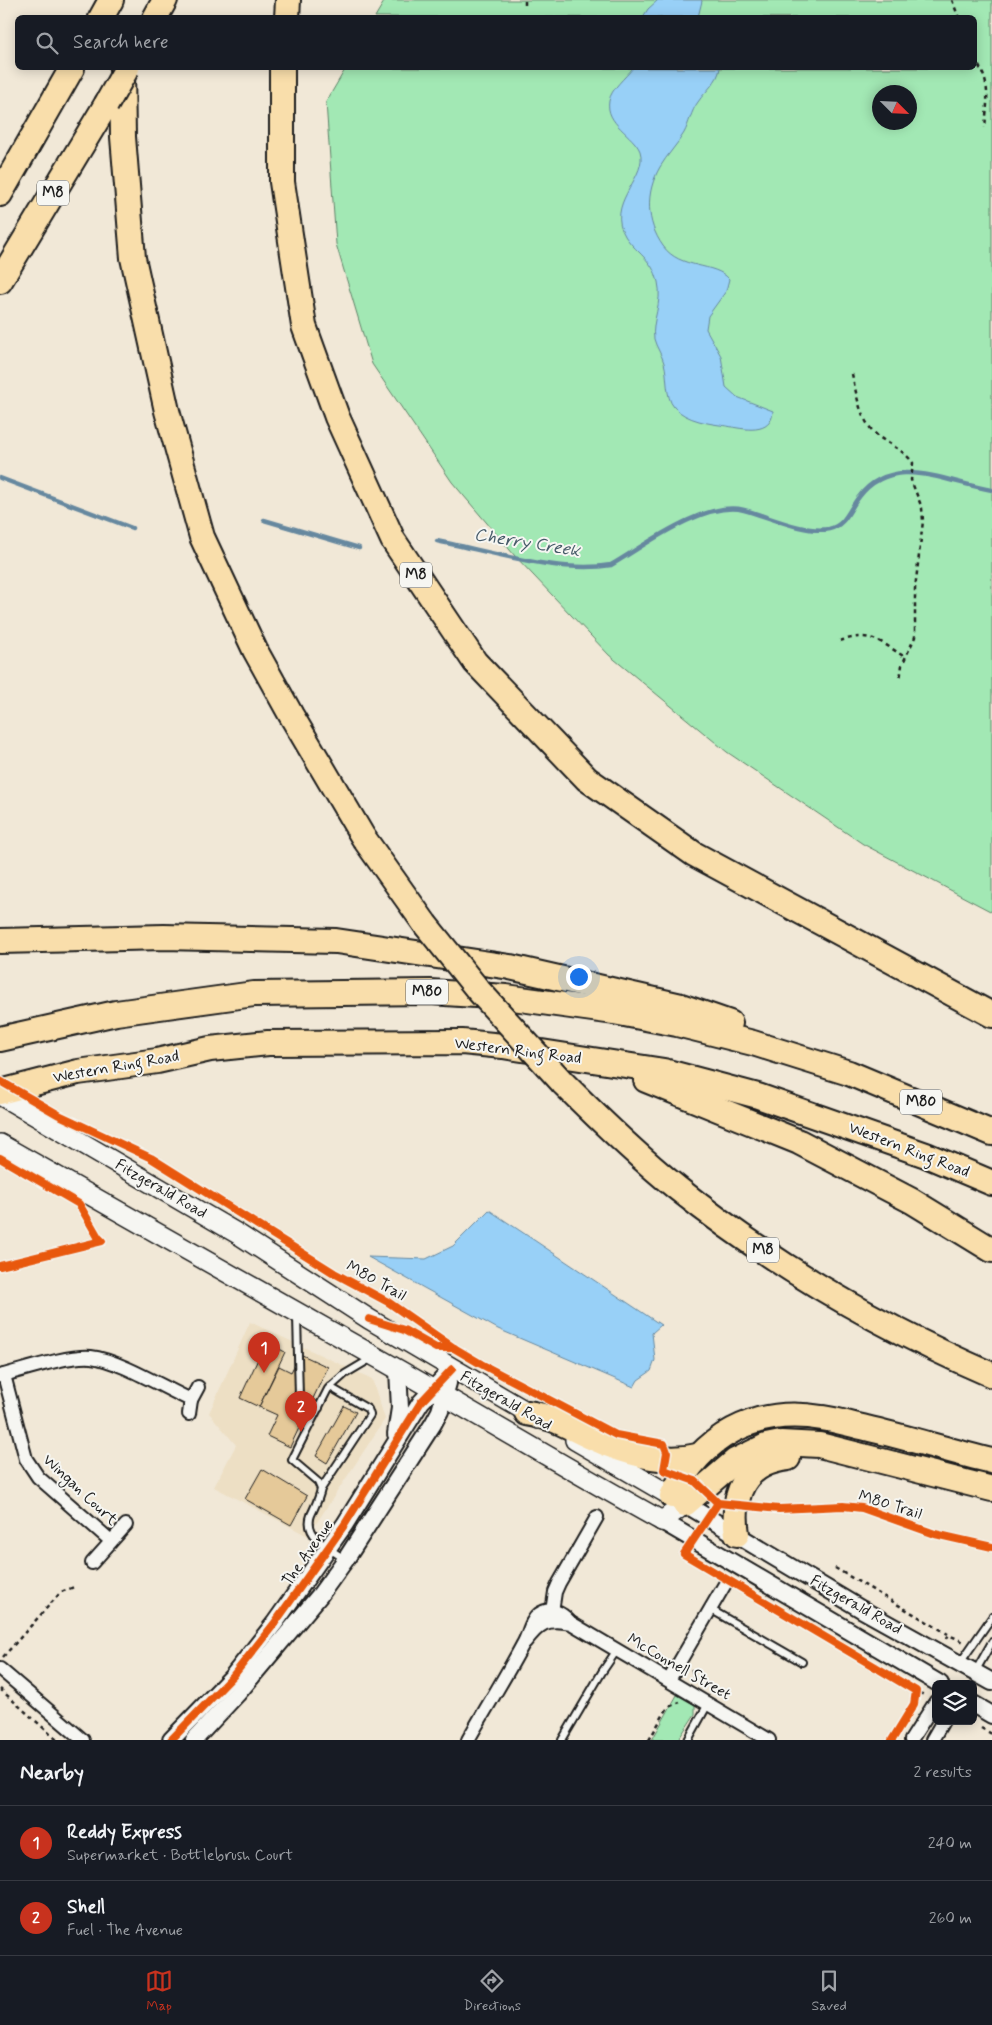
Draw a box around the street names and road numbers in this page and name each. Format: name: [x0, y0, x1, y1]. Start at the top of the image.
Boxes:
road number: M8: [37, 180, 69, 206]
road number: M8: [400, 562, 432, 588]
road number: M80: [406, 980, 448, 1004]
street label: Western Ring Road: [453, 1033, 583, 1070]
street label: Western Ring Road: [51, 1046, 181, 1089]
road number: M80: [900, 1090, 942, 1114]
street label: Western Ring Road: [845, 1117, 972, 1184]
street label: Fitzgerald Road: [111, 1154, 211, 1224]
road number: M8: [747, 1238, 779, 1262]
street label: M80 Trail: [342, 1256, 410, 1306]
street label: Fitzgerald Road: [456, 1366, 556, 1436]
street label: Wingan Court: [37, 1450, 122, 1531]
street label: M80 Trail: [856, 1485, 924, 1525]
street label: The Avenue: [277, 1516, 339, 1590]
street label: Fitzgerald Road: [806, 1570, 906, 1640]
street label: McConnell Street: [623, 1629, 735, 1705]

